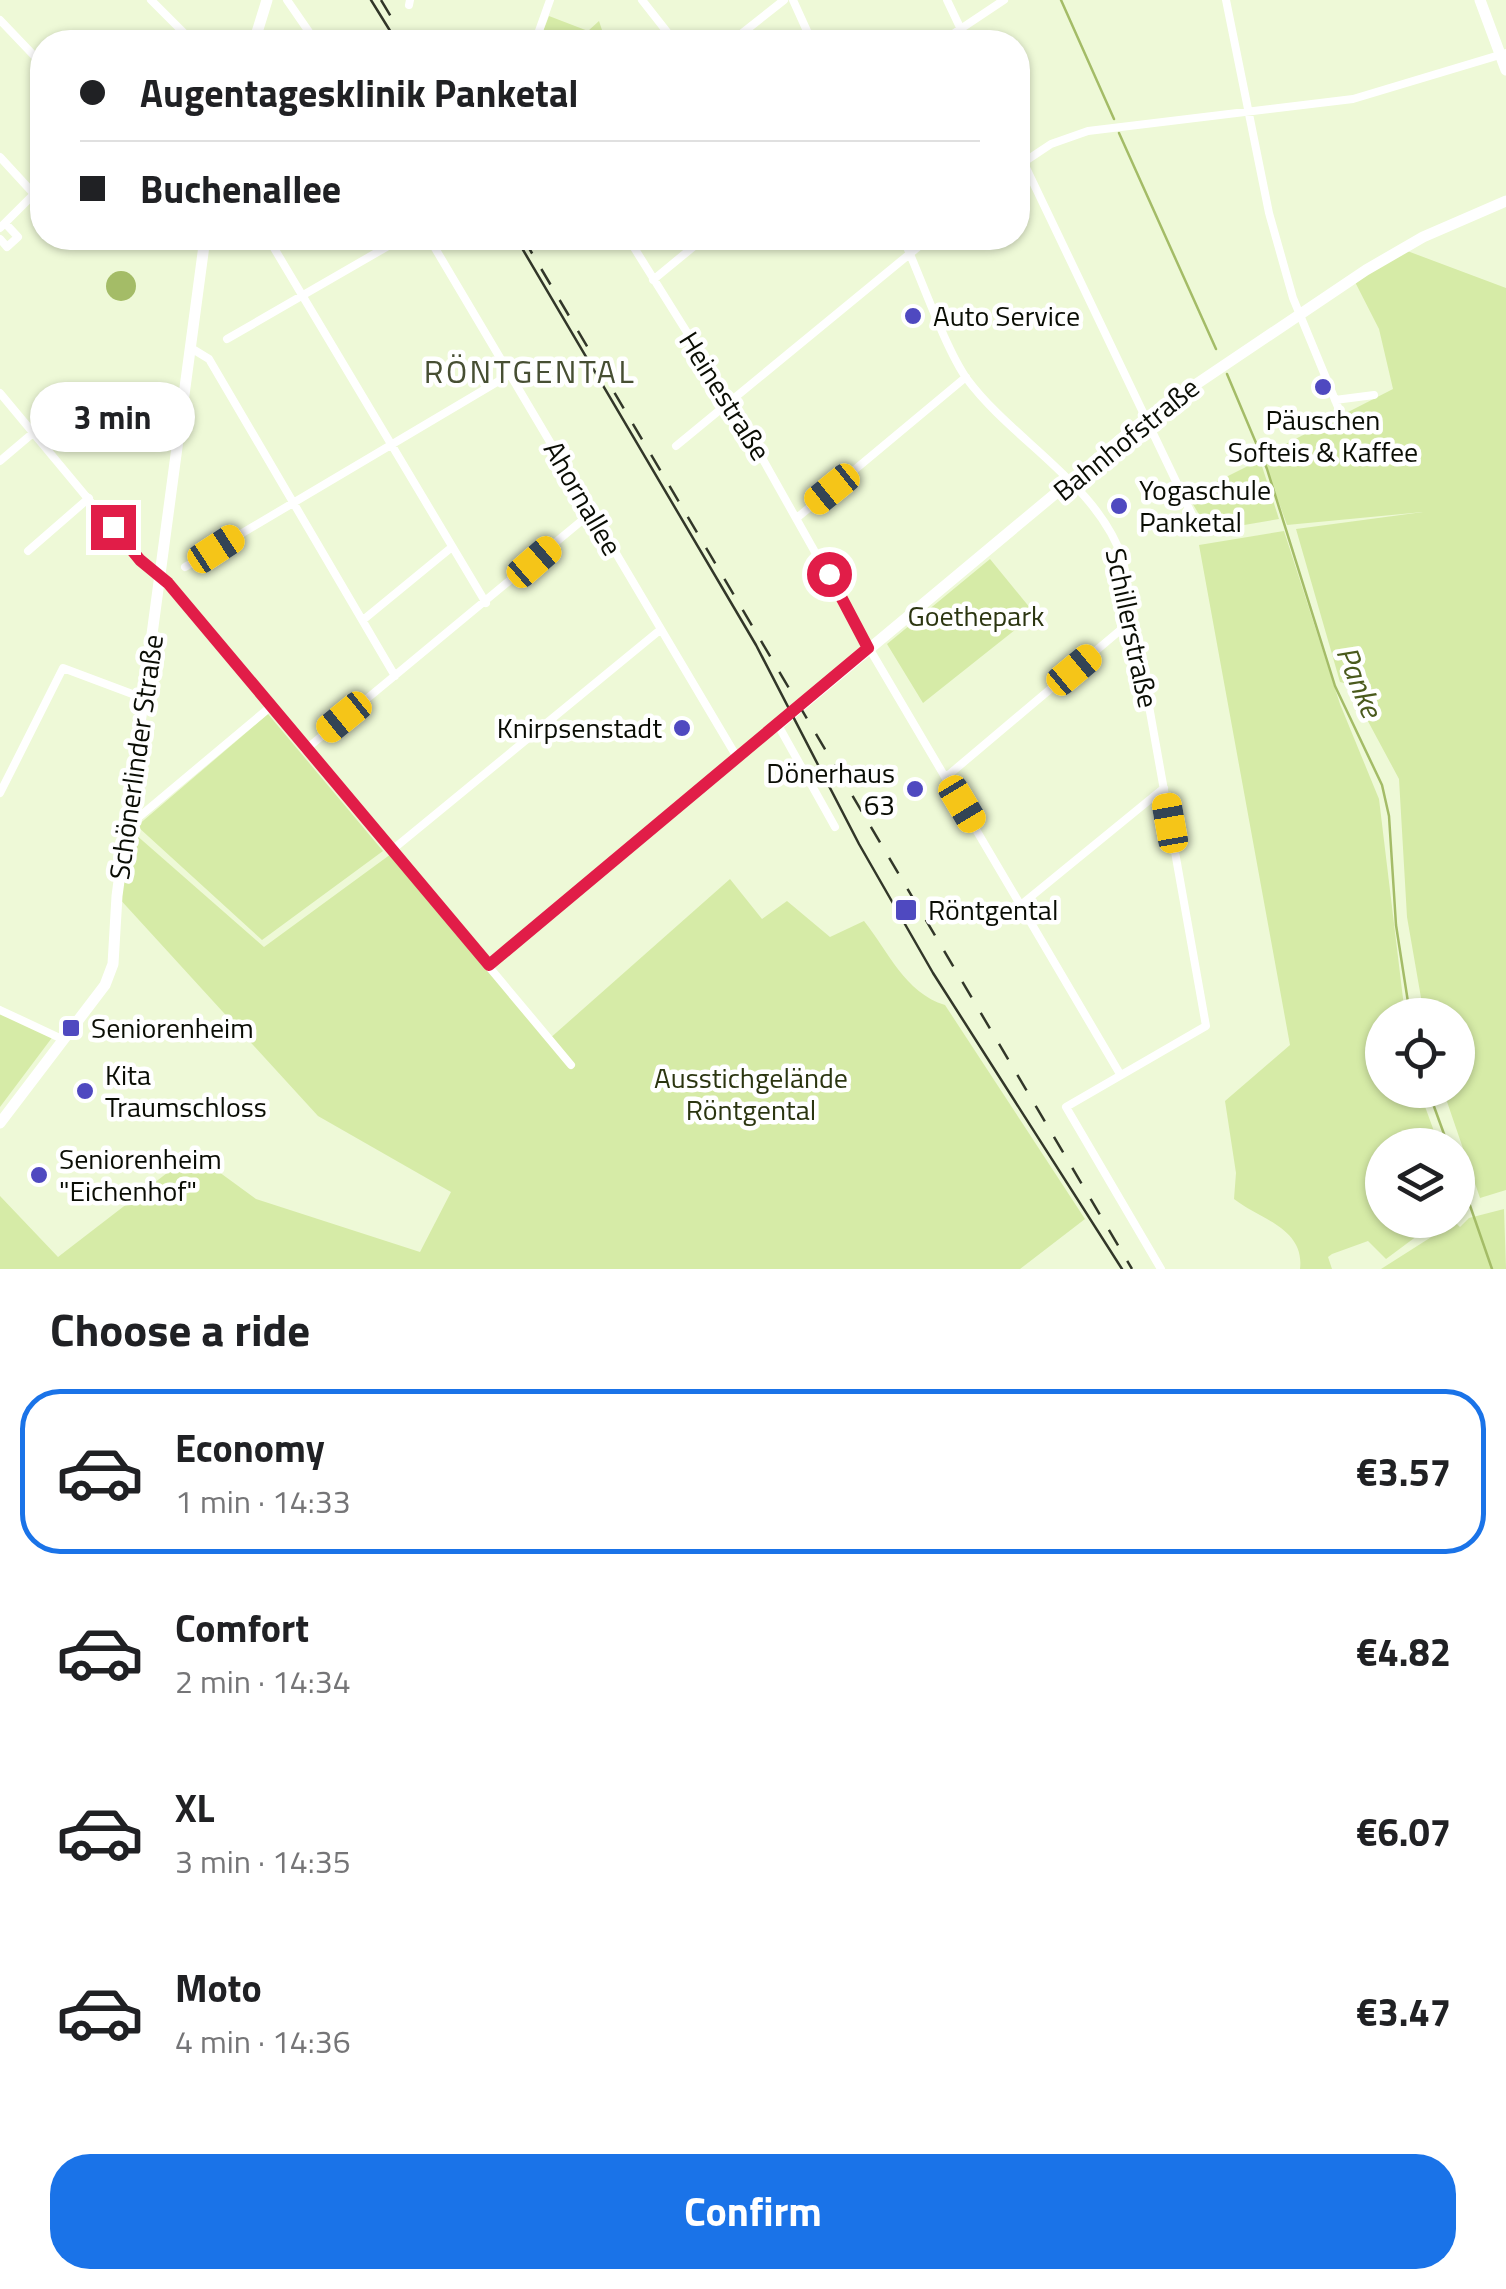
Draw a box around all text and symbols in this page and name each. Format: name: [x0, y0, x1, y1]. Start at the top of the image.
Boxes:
text: Augentagesklinik Panketal: [140, 64, 579, 122]
text: Buchenallee: [140, 160, 341, 218]
place label: Auto Service: [933, 294, 1080, 337]
marker: Auto Service: [902, 305, 924, 327]
street label: Heinestraße: [669, 323, 782, 469]
district label: RÖNTGENTAL: [424, 347, 636, 395]
street label: Bahnhofstraße: [1043, 366, 1208, 511]
marker: Päuschen Softeis & Kaffee: [1312, 376, 1334, 398]
callout: 3 min: [31, 382, 196, 452]
text: 3 min: [74, 393, 151, 441]
place label: Päuschen Softeis & Kaffee: [1228, 398, 1418, 473]
street label: Ahornallee: [533, 432, 634, 563]
car: [799, 458, 865, 520]
place label: Yogaschule Panketal: [1139, 468, 1271, 543]
marker: Yogaschule Panketal: [1108, 495, 1130, 517]
route end: [91, 505, 136, 550]
car: [183, 520, 249, 578]
car: [502, 531, 566, 593]
street label: Schillerstraße: [1095, 544, 1170, 712]
route start: [807, 552, 852, 597]
park label: Goethepark: [908, 594, 1044, 637]
street label: Schönerlinder Straße: [97, 632, 174, 882]
car: [1041, 639, 1107, 701]
water label: Panke: [1325, 639, 1396, 726]
car: [311, 686, 377, 748]
place label: Knirpsenstadt: [497, 706, 662, 749]
marker: Knirpsenstadt: [671, 717, 693, 739]
place label: Dönerhaus 63: [766, 751, 895, 826]
car: [934, 771, 990, 837]
marker: Dönerhaus 63: [904, 778, 926, 800]
car: [1150, 791, 1190, 855]
place label: Röntgental: [928, 888, 1058, 931]
marker: Röntgental: [893, 897, 919, 923]
map controls: [1365, 998, 1475, 1238]
button: locate: [1365, 998, 1475, 1108]
place label: Seniorenheim: [91, 1006, 254, 1049]
marker: Seniorenheim: [60, 1017, 82, 1039]
place label: Kita Traumschloss: [105, 1053, 267, 1128]
park label: Ausstichgelände Röntgental: [654, 1056, 848, 1131]
marker: Kita Traumschloss: [74, 1080, 96, 1102]
button: layers: [1365, 1128, 1475, 1238]
place label: Seniorenheim "Eichenhof": [59, 1137, 222, 1212]
marker: Seniorenheim "Eichenhof": [28, 1164, 50, 1186]
text: Choose a ride: [50, 1295, 310, 1363]
text: Economy: [175, 1419, 325, 1477]
icon: car: [55, 1427, 145, 1517]
text: €3.57: [1356, 1443, 1451, 1501]
text: 1 min · 14:33: [175, 1477, 351, 1525]
text: Comfort: [175, 1599, 309, 1657]
icon: car: [55, 1607, 145, 1697]
text: €4.82: [1356, 1623, 1451, 1681]
text: 2 min · 14:34: [175, 1657, 351, 1705]
text: XL: [175, 1779, 215, 1837]
icon: car: [55, 1787, 145, 1877]
text: €6.07: [1356, 1803, 1451, 1861]
text: 3 min · 14:35: [175, 1837, 351, 1885]
text: Moto: [175, 1959, 262, 2017]
icon: car: [55, 1967, 145, 2057]
text: €3.47: [1356, 1983, 1451, 2041]
text: 4 min · 14:36: [175, 2017, 351, 2065]
button: Confirm: [50, 2154, 1456, 2269]

